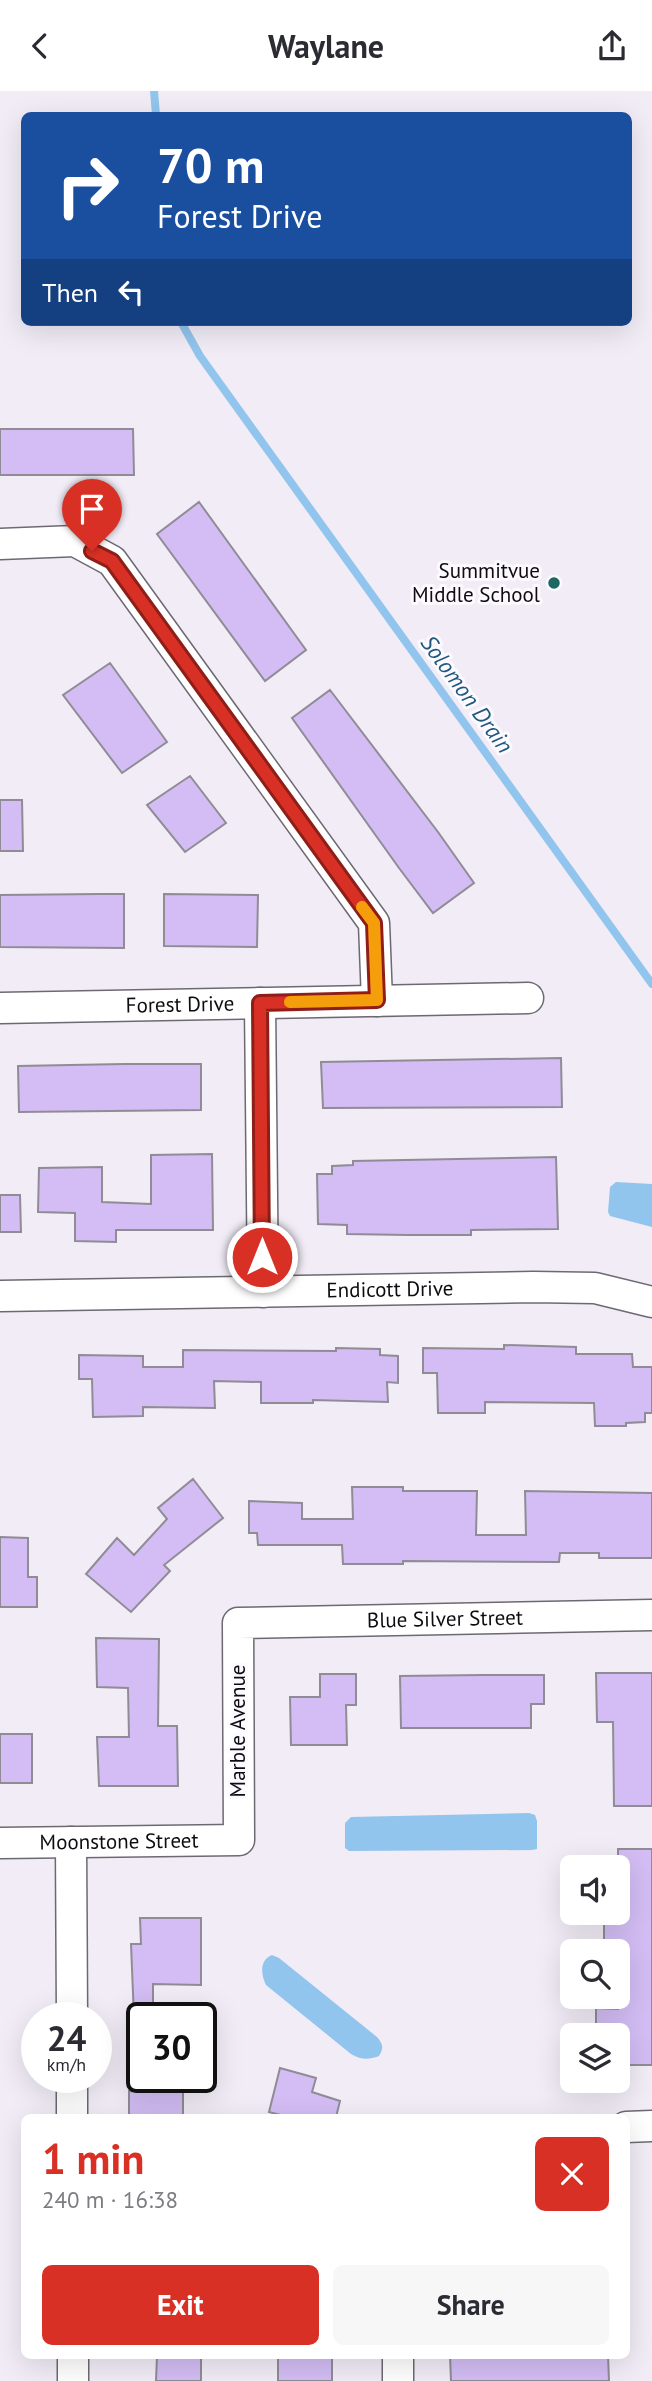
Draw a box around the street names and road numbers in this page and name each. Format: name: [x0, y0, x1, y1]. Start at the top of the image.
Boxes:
street label: Forest Drive: [125, 990, 235, 1019]
street label: Endicott Drive: [326, 1274, 454, 1303]
street label: Blue Silver Street: [367, 1603, 523, 1634]
street label: Marble Avenue: [224, 1665, 251, 1797]
street label: Moonstone Street: [39, 1827, 199, 1856]

